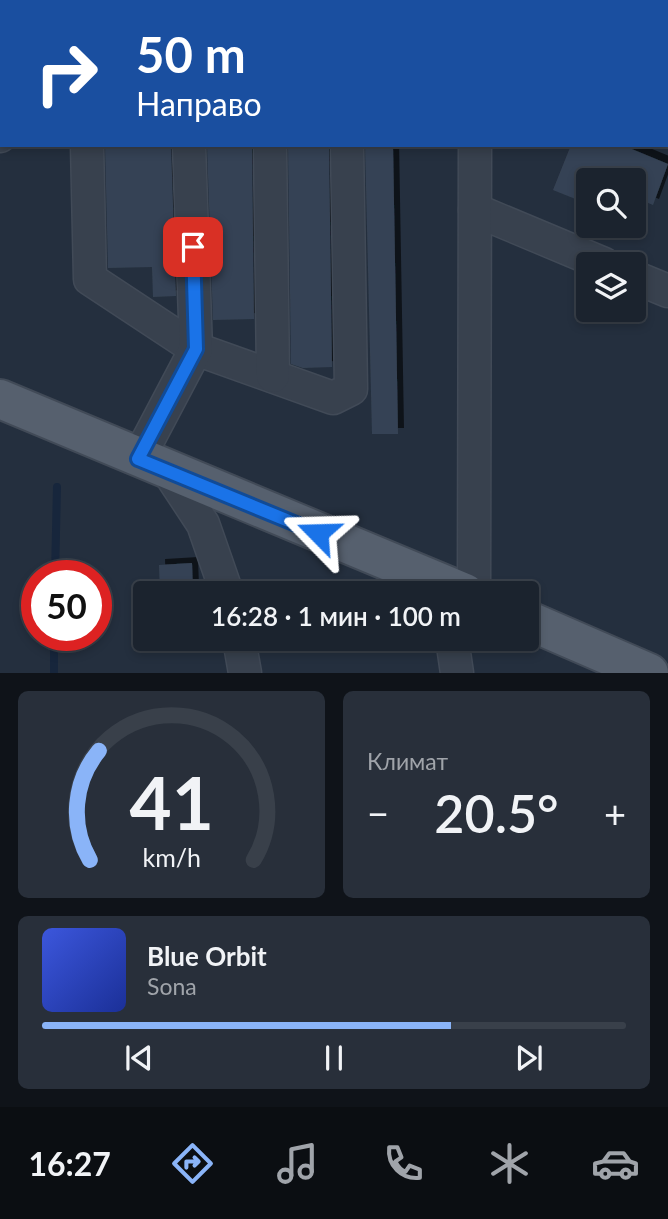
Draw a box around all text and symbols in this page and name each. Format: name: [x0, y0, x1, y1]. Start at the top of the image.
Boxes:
text: 50 m: [136, 25, 246, 83]
icon: right: [21, 28, 112, 119]
text: Направо: [136, 84, 262, 123]
map controls: [576, 168, 646, 322]
button: search: [576, 168, 646, 238]
pin: [163, 217, 223, 277]
icon: arrive: [174, 228, 212, 266]
button: layers: [576, 252, 646, 322]
position arrow: [281, 496, 355, 570]
speed limit sign: 50: [21, 560, 112, 651]
text: 16:28 · 1 мин · 100 m: [211, 600, 461, 632]
text: Климат: [367, 747, 448, 775]
text: 41: [129, 759, 214, 847]
text: 20.5°: [434, 782, 559, 844]
text: −: [367, 790, 389, 836]
text: +: [604, 790, 626, 836]
text: km/h: [142, 842, 201, 872]
text: Blue Orbit: [147, 940, 267, 972]
text: Sona: [147, 972, 197, 1000]
icon: previous: [120, 1039, 158, 1077]
icon: pause: [315, 1039, 353, 1077]
icon: next: [510, 1039, 548, 1077]
icon: directions: [168, 1139, 217, 1188]
icon: music: [273, 1139, 322, 1188]
icon: phone: [379, 1139, 428, 1188]
icon: climate: [485, 1139, 534, 1188]
icon: car: [591, 1139, 640, 1188]
text: 16:27: [28, 1144, 111, 1183]

